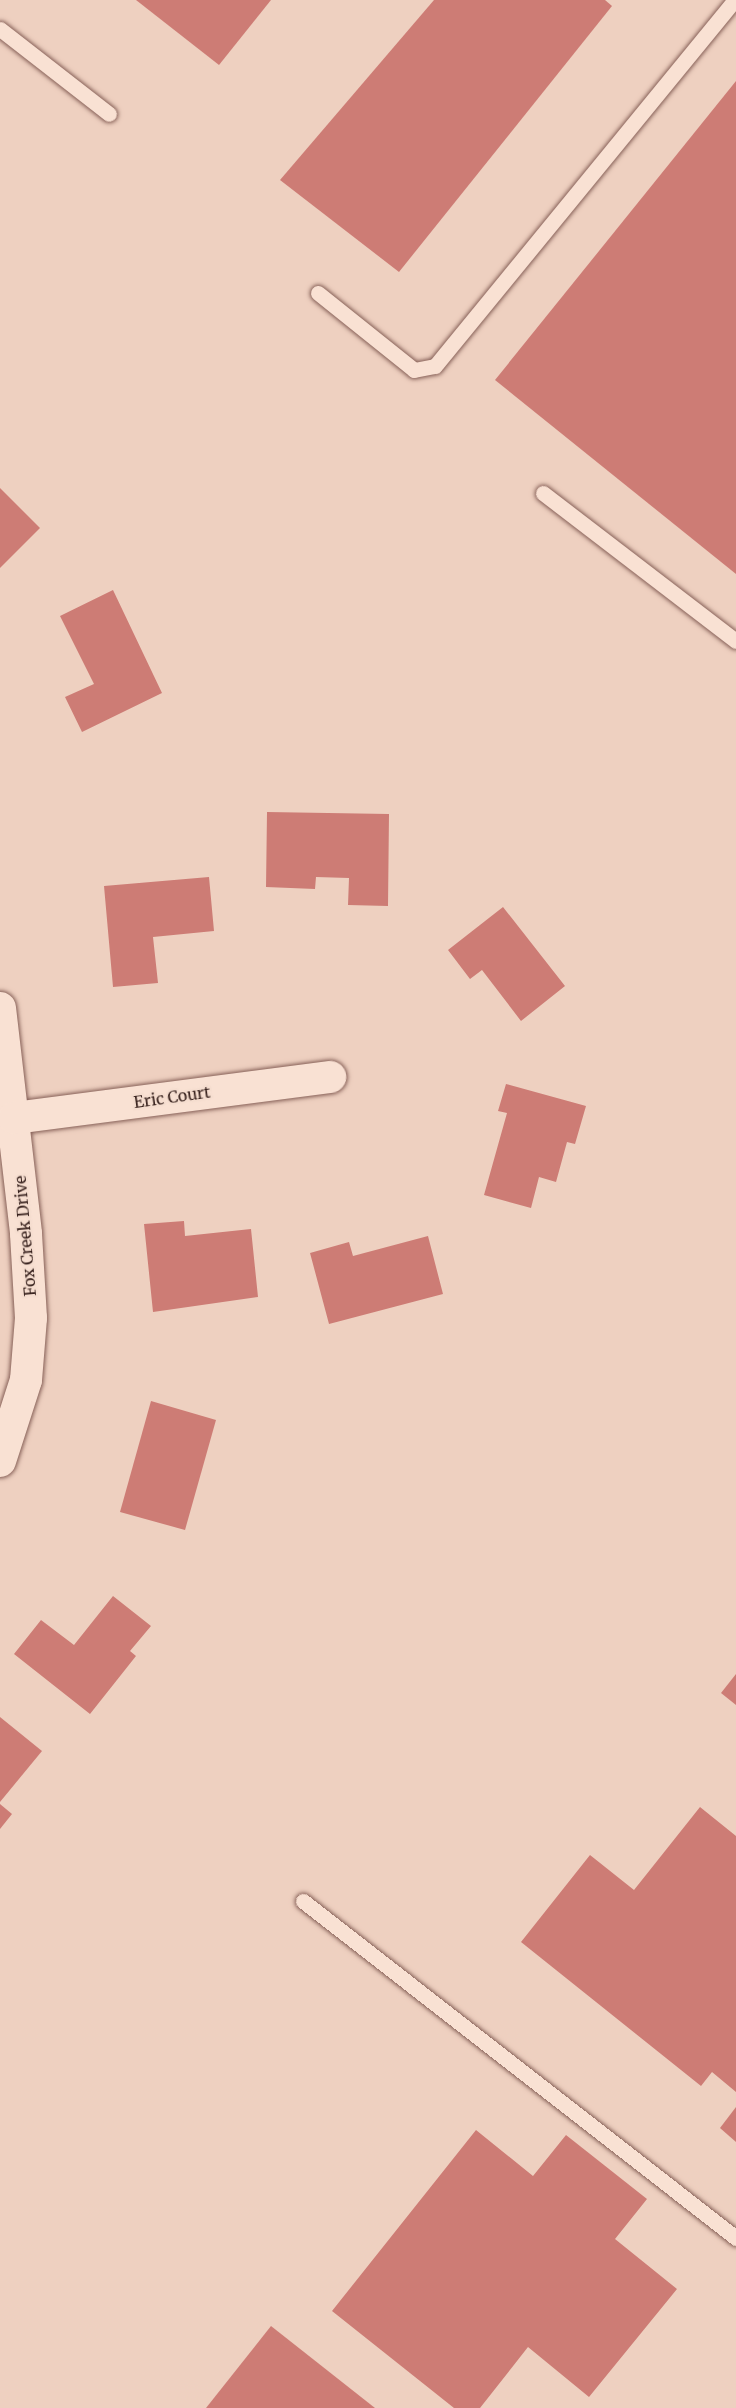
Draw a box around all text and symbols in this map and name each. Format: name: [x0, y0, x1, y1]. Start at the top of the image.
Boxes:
street label: Eric Court: [132, 1082, 212, 1112]
street label: Fox Creek Drive: [10, 1175, 40, 1297]

